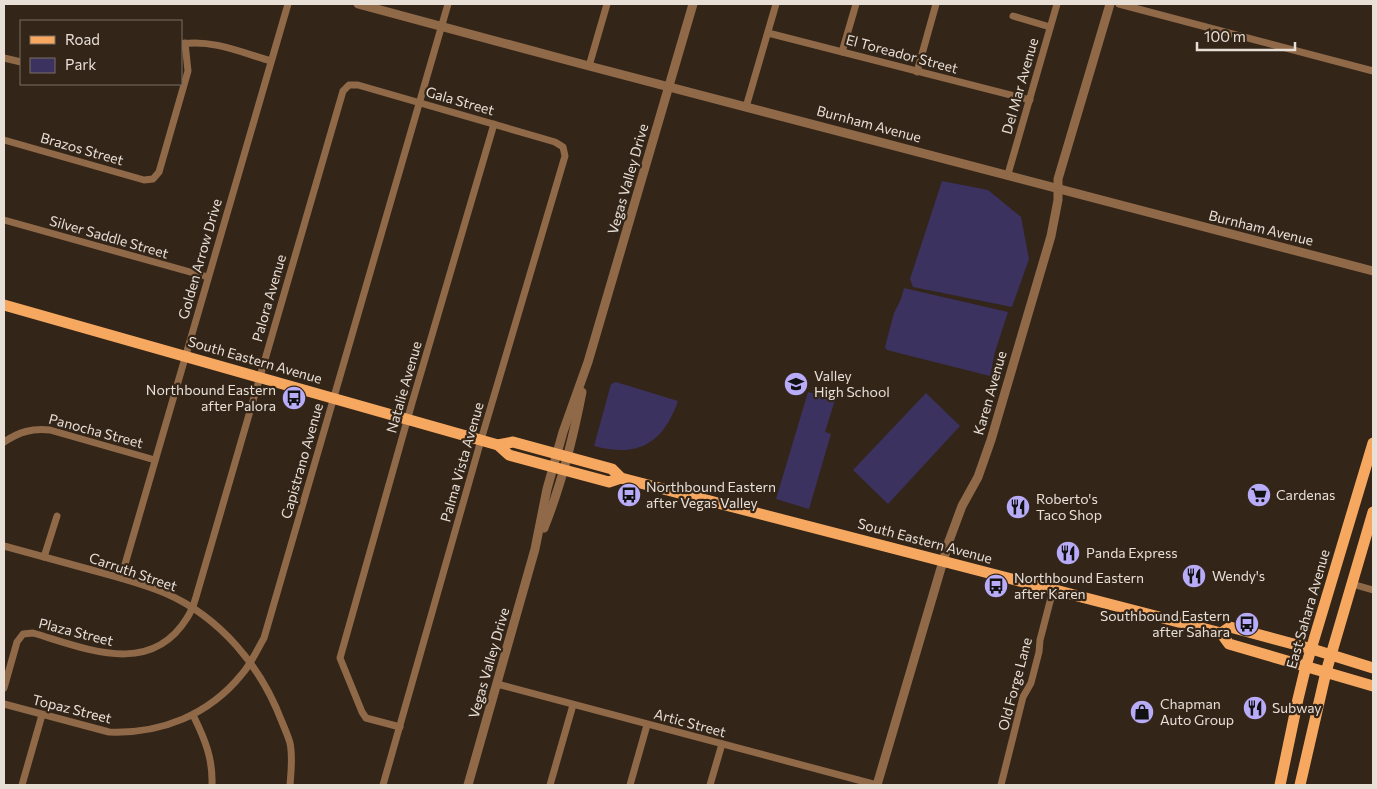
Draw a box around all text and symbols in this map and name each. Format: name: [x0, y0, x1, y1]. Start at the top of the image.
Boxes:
legend: [20, 20, 182, 85]
scale bar: [1197, 20, 1294, 52]
text: 100 m: [1204, 27, 1246, 45]
text: Road: [65, 30, 100, 48]
street label: El Toreador Street: [844, 30, 960, 77]
street label: Del Mar Avenue: [998, 36, 1041, 136]
text: Park: [65, 55, 96, 73]
street label: Gala Street: [424, 83, 497, 119]
street label: Burnham Avenue: [815, 101, 923, 146]
street label: Vegas Valley Drive: [604, 122, 651, 236]
street label: Brazos Street: [39, 129, 126, 169]
street label: Golden Arrow Drive: [174, 197, 225, 321]
street label: Burnham Avenue: [1207, 206, 1315, 249]
street label: Silver Saddle Street: [48, 211, 171, 262]
street label: Palora Avenue: [248, 252, 289, 344]
street label: South Eastern Avenue: [186, 332, 324, 387]
street label: Natalie Avenue: [382, 339, 425, 435]
street label: Karen Avenue: [969, 349, 1010, 437]
place label: Valley High School: [814, 367, 890, 400]
school or university icon: Valley High School: [783, 371, 809, 397]
place label: Northbound Eastern after Palora: [146, 381, 276, 414]
bus stop icon: Northbound Eastern after Palora: [281, 385, 307, 411]
street label: Palma Vista Avenue: [436, 400, 487, 524]
street label: Capistrano Avenue: [277, 401, 326, 521]
street label: Panocha Street: [47, 410, 145, 451]
place label: Northbound Eastern after Vegas Valley: [646, 478, 776, 511]
bus stop icon: Northbound Eastern after Vegas Valley: [616, 482, 642, 508]
supermarket icon: Cardenas: [1246, 482, 1272, 508]
place label: Cardenas: [1276, 486, 1335, 503]
place label: Roberto's Taco Shop: [1036, 490, 1102, 523]
restaurant icon: Roberto's Taco Shop: [1005, 494, 1031, 520]
street label: South Eastern Avenue: [856, 514, 994, 567]
restaurant icon: Panda Express: [1055, 540, 1081, 566]
place label: Panda Express: [1086, 544, 1178, 561]
street label: East Sahara Avenue: [1282, 547, 1333, 671]
street label: Carruth Street: [87, 549, 180, 595]
restaurant icon: Wendy's: [1181, 563, 1207, 589]
place label: Wendy's: [1212, 567, 1265, 584]
place label: Northbound Eastern after Karen: [1014, 569, 1144, 602]
bus stop icon: Northbound Eastern after Karen: [983, 573, 1009, 599]
street label: Vegas Valley Drive: [465, 606, 512, 720]
place label: Southbound Eastern after Sahara: [1100, 607, 1230, 640]
bus stop icon: Southbound Eastern after Sahara: [1234, 611, 1260, 637]
street label: Plaza Street: [37, 614, 115, 649]
street label: Old Forge Lane: [994, 635, 1035, 732]
street label: Topaz Street: [31, 690, 114, 727]
place label: Chapman Auto Group: [1160, 695, 1234, 728]
restaurant icon: Subway: [1242, 695, 1268, 721]
shop icon: Chapman Auto Group: [1129, 699, 1155, 725]
place label: Subway: [1272, 699, 1322, 716]
street label: Artic Street: [652, 705, 728, 740]

